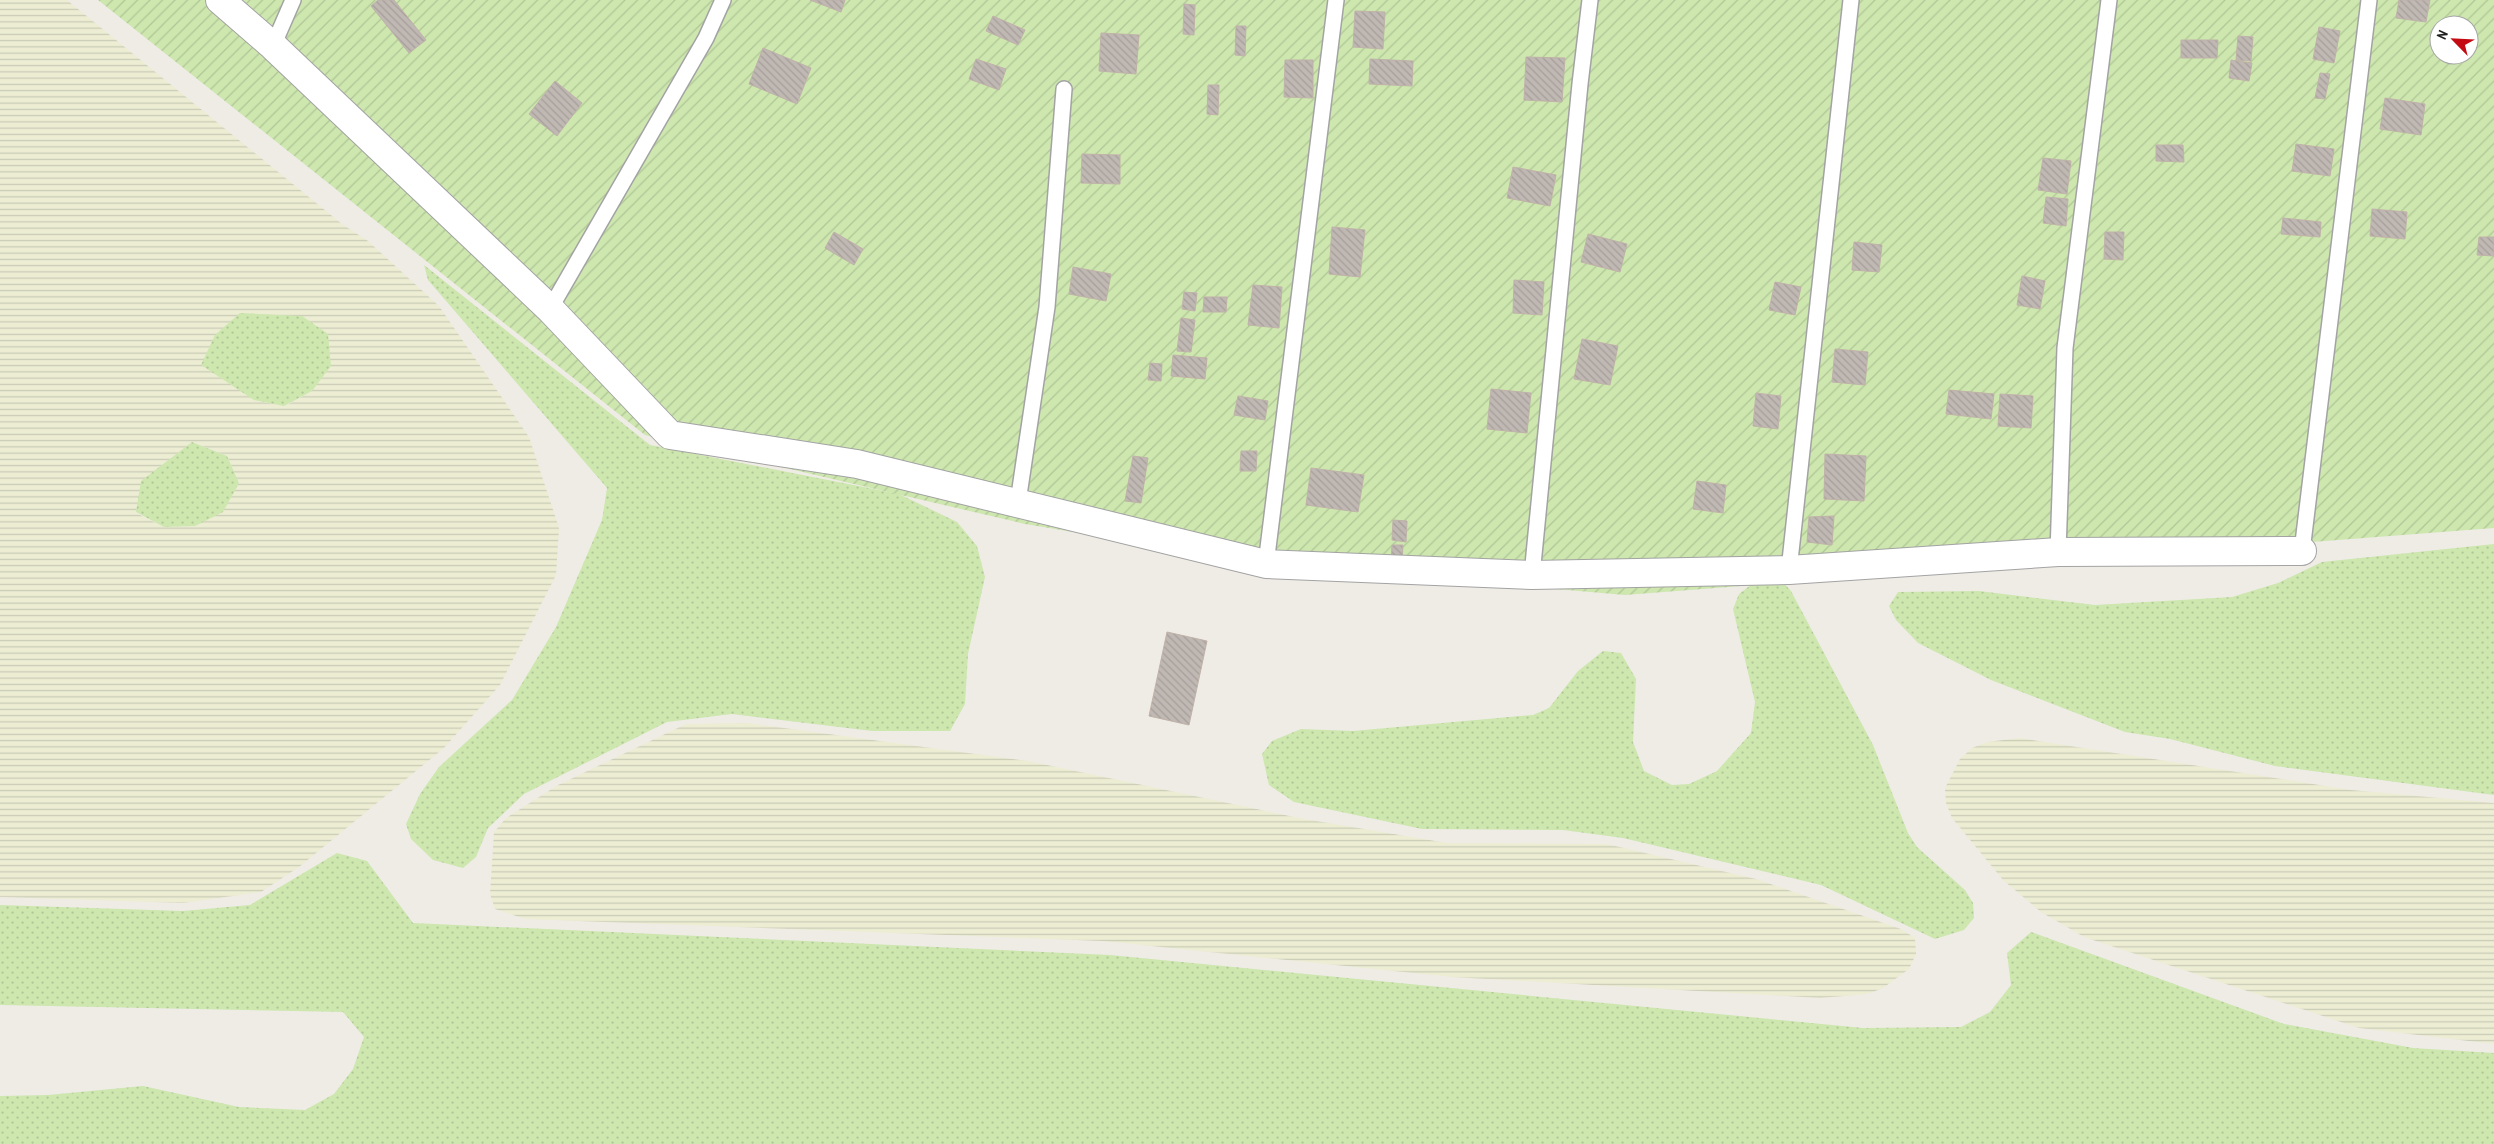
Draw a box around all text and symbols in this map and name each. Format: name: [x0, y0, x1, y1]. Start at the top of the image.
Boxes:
north arrow: [2429, 15, 2479, 65]
text: N: [2432, 27, 2452, 42]

